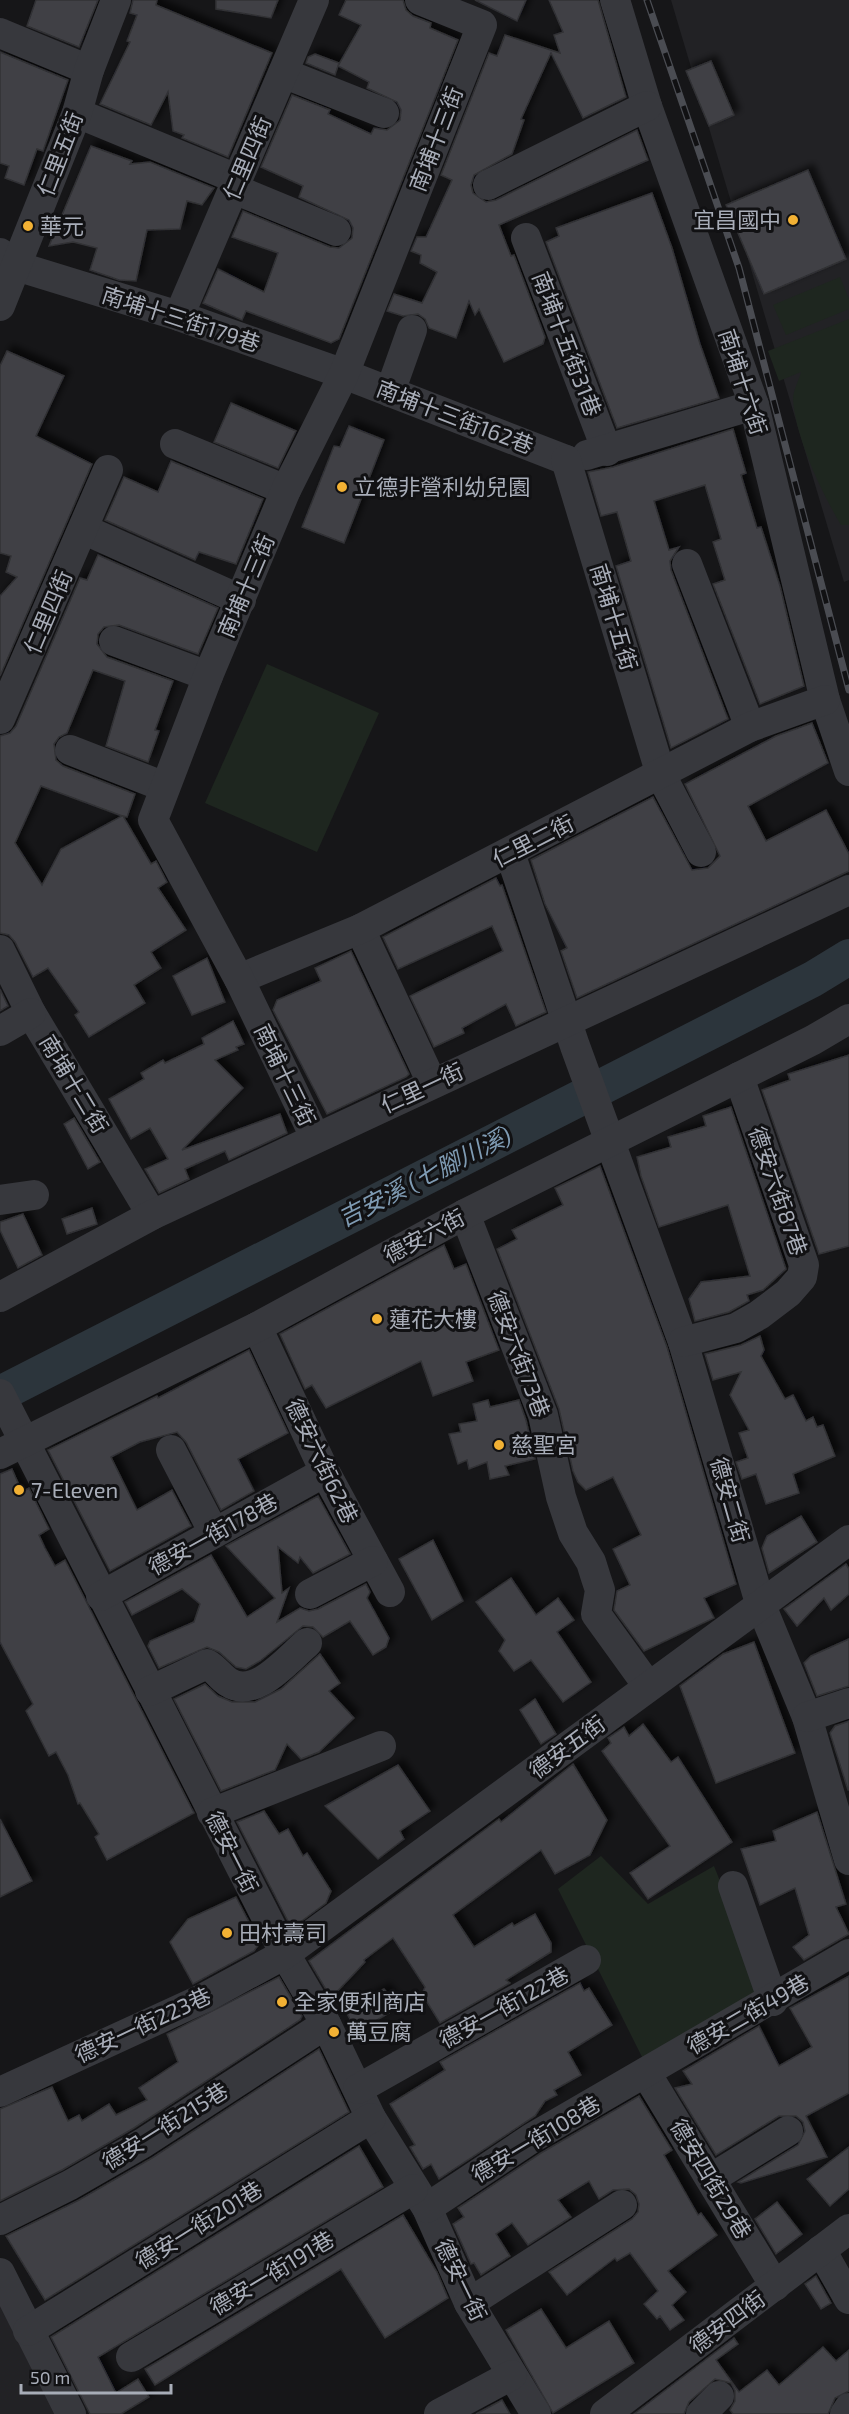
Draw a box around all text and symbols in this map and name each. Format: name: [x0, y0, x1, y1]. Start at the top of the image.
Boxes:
street label: 南埔十三街: [403, 83, 467, 195]
street label: 仁里五街: [31, 108, 87, 199]
street label: 仁里四街: [217, 112, 275, 203]
place label: 宜昌國中: [693, 206, 781, 232]
place label: 華元: [40, 212, 84, 238]
marker: 宜昌國中: [786, 213, 800, 227]
marker: 華元: [21, 219, 35, 233]
street label: 南埔十五街31巷: [528, 268, 607, 420]
street label: 南埔十三街179巷: [99, 280, 264, 356]
street label: 南埔十六街: [715, 325, 773, 438]
street label: 南埔十三街162巷: [373, 374, 537, 458]
place label: 立德非營利幼兒園: [354, 473, 530, 499]
marker: 立德非營利幼兒園: [335, 480, 349, 494]
street label: 南埔十三街: [212, 530, 279, 641]
street label: 南埔十五街: [586, 560, 643, 673]
street label: 仁里四街: [18, 566, 76, 657]
street label: 仁里二街: [487, 809, 578, 872]
street label: 南埔十三街: [250, 1019, 322, 1130]
street label: 南埔十二街: [35, 1030, 114, 1137]
street label: 仁里一街: [376, 1057, 467, 1117]
water label: 吉安溪 (七腳川溪): [333, 1119, 516, 1232]
street label: 德安六街87巷: [745, 1123, 813, 1259]
street label: 德安六街: [379, 1203, 468, 1267]
street label: 德安六街73巷: [484, 1287, 556, 1421]
place label: 蓮花大樓: [389, 1305, 477, 1331]
marker: 蓮花大樓: [370, 1312, 384, 1326]
street label: 德安六街62巷: [282, 1394, 364, 1527]
place label: 慈聖宮: [511, 1431, 577, 1457]
marker: 慈聖宮: [492, 1438, 506, 1452]
street label: 德安二街: [706, 1454, 756, 1546]
place label: 7-Eleven: [31, 1476, 118, 1502]
marker: 7-Eleven: [12, 1483, 26, 1497]
street label: 德安一街178巷: [144, 1487, 282, 1579]
street label: 德安五街: [523, 1709, 609, 1783]
street label: 德安一街: [201, 1806, 264, 1897]
place label: 田村壽司: [239, 1919, 327, 1945]
marker: 田村壽司: [220, 1926, 234, 1940]
street label: 德安一街122巷: [434, 1960, 573, 2052]
street label: 德安二街49巷: [682, 1968, 813, 2058]
street label: 德安一街223巷: [70, 1981, 215, 2067]
place label: 全家便利商店: [294, 1988, 426, 2014]
marker: 全家便利商店: [275, 1995, 289, 2009]
place label: 萬豆腐: [346, 2018, 412, 2044]
marker: 萬豆腐: [327, 2025, 341, 2039]
street label: 德安一街215巷: [97, 2076, 232, 2174]
street label: 德安一街108巷: [466, 2090, 604, 2187]
street label: 德安四街29巷: [666, 2114, 758, 2243]
street label: 德安一街201巷: [130, 2175, 267, 2273]
street label: 德安一街191巷: [205, 2225, 338, 2319]
street label: 德安一街: [431, 2234, 493, 2325]
street label: 德安四街: [683, 2284, 769, 2358]
scale bar: [21, 2357, 171, 2395]
text: 50 m: [30, 2366, 70, 2388]

